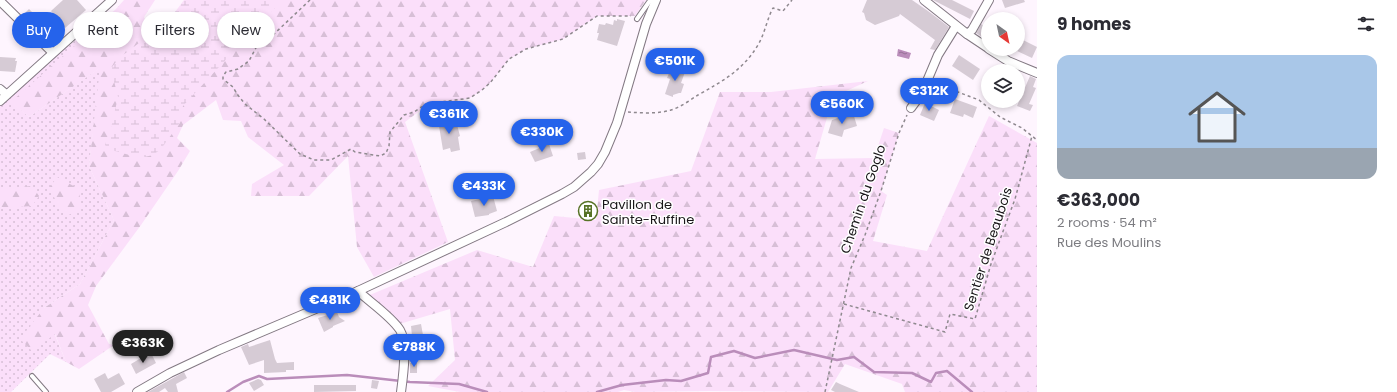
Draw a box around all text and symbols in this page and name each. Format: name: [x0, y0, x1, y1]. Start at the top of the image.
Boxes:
chip: Buy: [12, 12, 65, 48]
chip: Rent: [73, 12, 133, 48]
chip: Filters: [141, 12, 209, 48]
chip: New: [217, 12, 275, 48]
north arrow: [981, 12, 1025, 56]
map controls: [981, 12, 1025, 108]
text: 9 homes: [1057, 12, 1131, 36]
icon: filters: [1355, 13, 1377, 35]
pin: €501K: [647, 48, 703, 82]
text: €501K: [654, 51, 696, 70]
button: layers: [981, 64, 1025, 108]
pin: €312K: [901, 78, 957, 112]
text: €312K: [909, 81, 949, 100]
icon: home: [1181, 81, 1253, 153]
pin: €560K: [814, 91, 870, 125]
text: €560K: [820, 94, 864, 113]
pin: €361K: [421, 101, 477, 135]
text: €361K: [429, 104, 469, 123]
pin: €330K: [514, 119, 570, 153]
text: €330K: [520, 122, 564, 141]
street label: Chemin du Goglo: [835, 142, 891, 256]
pin: €433K: [456, 173, 512, 207]
text: €433K: [462, 176, 506, 195]
street label: Sentier de Beaubois: [959, 185, 1017, 313]
text: €363,000: [1057, 188, 1140, 212]
place label: Pavillon de Sainte-Ruffine: [602, 195, 694, 229]
building icon: Pavillon de Sainte-Ruffine: [577, 200, 599, 222]
text: 2 rooms · 54 m²: [1057, 213, 1157, 232]
text: Rue des Moulins: [1057, 233, 1161, 252]
pin: €481K: [302, 287, 358, 321]
text: €481K: [309, 290, 351, 309]
pin: €363K: [115, 330, 171, 364]
text: €363K: [121, 333, 165, 352]
pin: €788K: [386, 334, 442, 368]
text: €788K: [392, 337, 436, 356]

